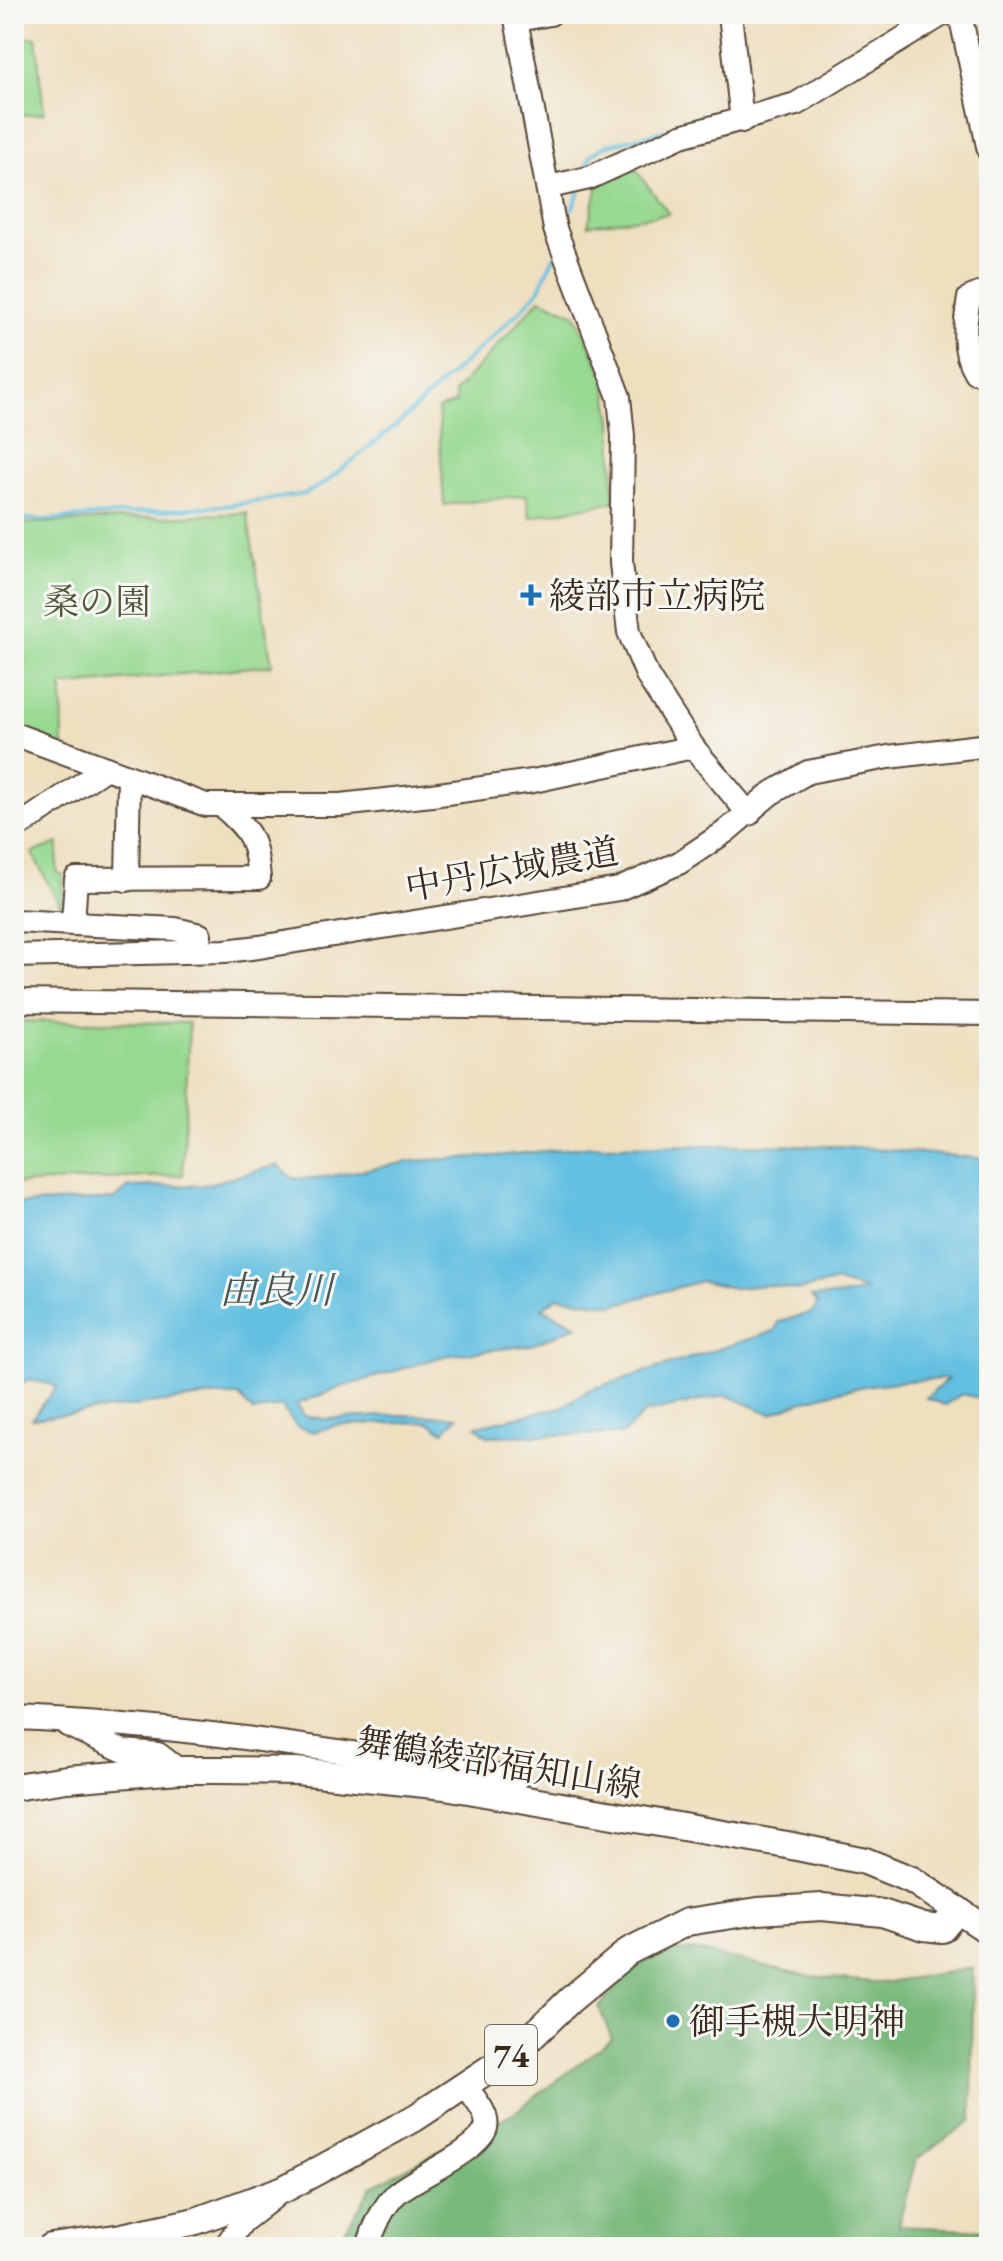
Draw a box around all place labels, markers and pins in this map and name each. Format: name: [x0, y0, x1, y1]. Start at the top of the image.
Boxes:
place label: 綾部市立病院: [549, 572, 765, 619]
marker: 綾部市立病院: [520, 584, 542, 606]
place label: 御手槻大明神: [689, 1998, 905, 2045]
marker: 御手槻大明神: [664, 2012, 682, 2030]

